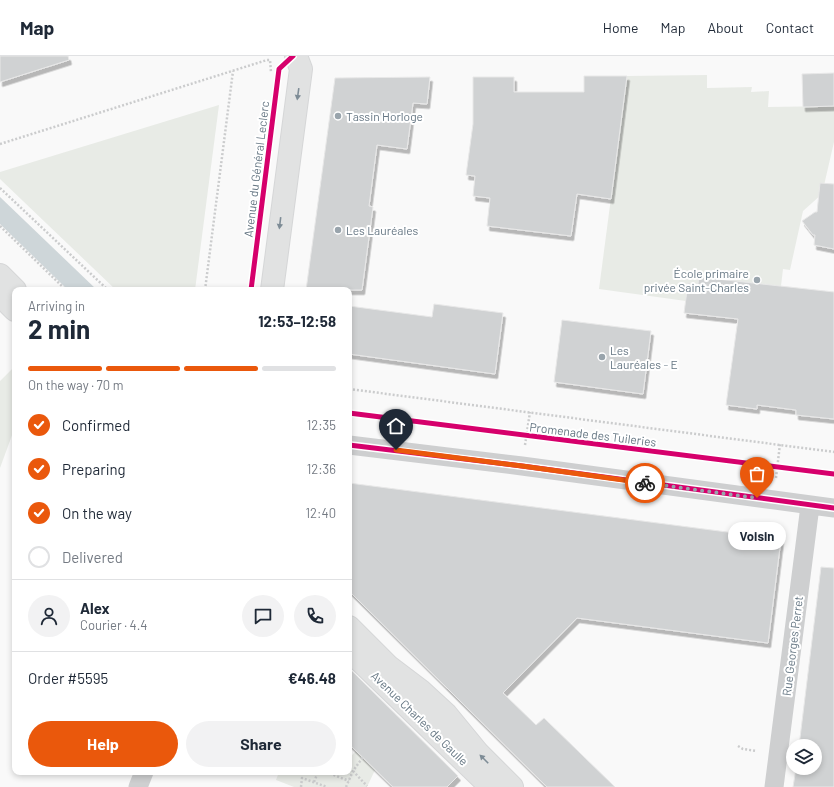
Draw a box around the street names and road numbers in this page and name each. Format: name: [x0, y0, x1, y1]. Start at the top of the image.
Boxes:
street label: Avenue du Général Leclerc: [241, 100, 271, 238]
street label: Promenade des Tuileries: [529, 419, 657, 449]
street label: Rue Georges Perret: [779, 595, 805, 697]
street label: Avenue Charles de Gaulle: [369, 668, 471, 768]

